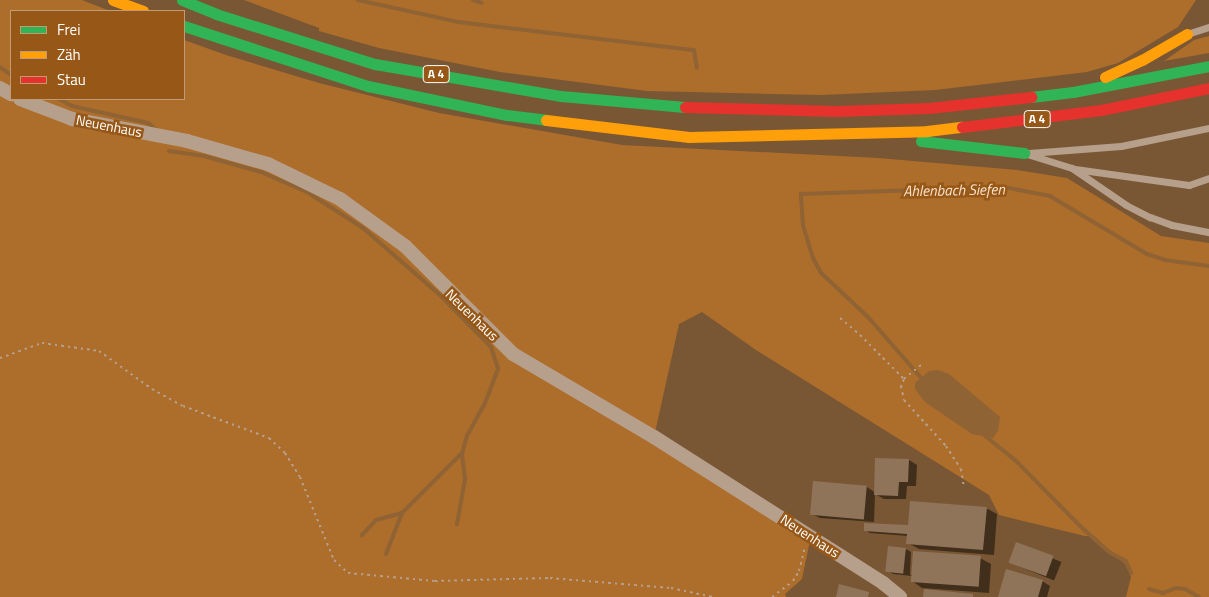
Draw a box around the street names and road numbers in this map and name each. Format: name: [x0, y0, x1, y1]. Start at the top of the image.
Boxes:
road number: A 4: [422, 64, 450, 84]
road number: A 4: [1023, 110, 1051, 128]
street label: Neuenhaus: [75, 111, 143, 141]
street label: Neuenhaus: [442, 286, 502, 344]
street label: Neuenhaus: [777, 511, 843, 561]

